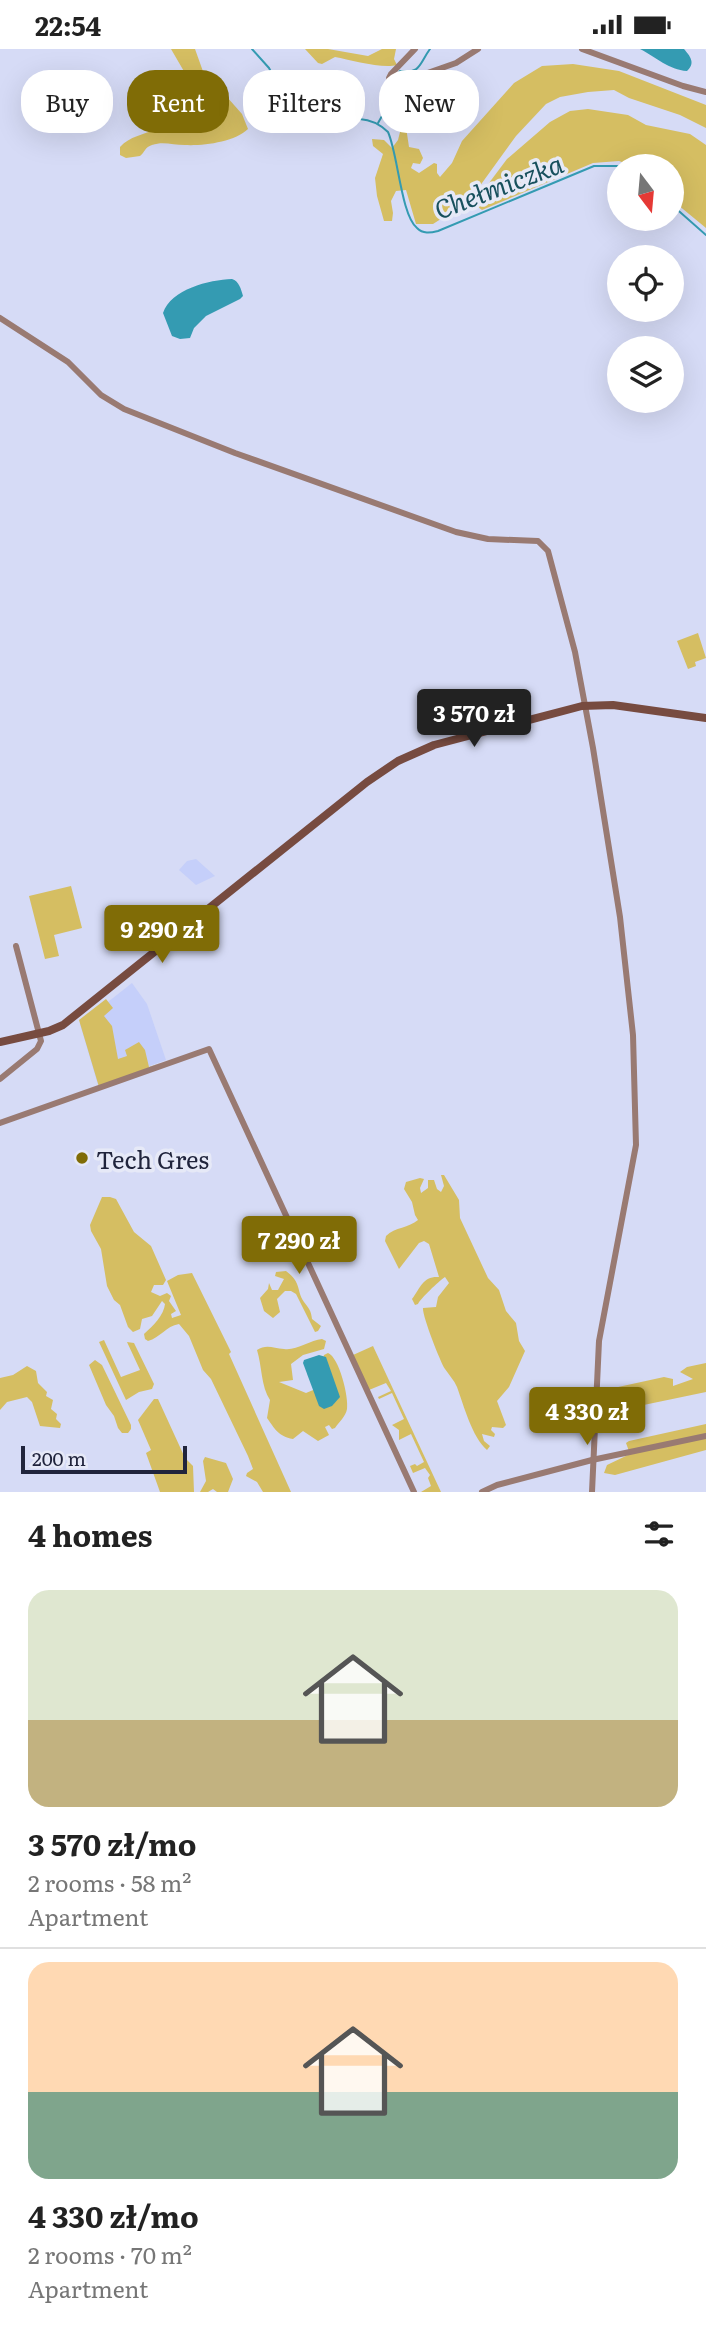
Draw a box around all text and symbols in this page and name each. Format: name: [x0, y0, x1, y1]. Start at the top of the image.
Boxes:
text: 22:54: [35, 5, 101, 44]
chip: Buy: [21, 70, 113, 133]
chip: Rent: [127, 70, 229, 133]
chip: Filters: [243, 70, 365, 133]
chip: New: [379, 70, 479, 133]
water label: Chełmiczka: [428, 142, 568, 227]
north arrow: [607, 154, 684, 231]
map controls: [607, 154, 684, 413]
button: locate: [607, 245, 684, 322]
button: layers: [607, 336, 684, 413]
pin: 3 570 zł: [402, 689, 546, 749]
text: 3 570 zł: [433, 695, 515, 729]
pin: 9 290 zł: [90, 905, 234, 965]
text: 9 290 zł: [120, 911, 204, 945]
place label: Tech Gres: [96, 1141, 209, 1176]
marker: Tech Gres: [74, 1150, 90, 1166]
pin: 7 290 zł: [227, 1217, 371, 1276]
text: 7 290 zł: [258, 1222, 340, 1256]
pin: 4 330 zł: [515, 1387, 659, 1447]
text: 4 330 zł: [545, 1393, 629, 1427]
scale bar: [21, 1443, 187, 1475]
text: 200 m: [32, 1444, 86, 1472]
text: 4 homes: [28, 1512, 153, 1556]
icon: filters: [640, 1515, 678, 1553]
icon: home: [290, 1636, 416, 1762]
text: 3 570 zł/mo: [28, 1821, 196, 1865]
text: 2 rooms · 58 m²: [28, 1865, 191, 1899]
text: Apartment: [28, 1899, 148, 1933]
icon: home: [290, 2008, 416, 2134]
text: 4 330 zł/mo: [28, 2193, 199, 2237]
text: 2 rooms · 70 m²: [28, 2237, 192, 2271]
text: Apartment: [28, 2271, 148, 2305]

